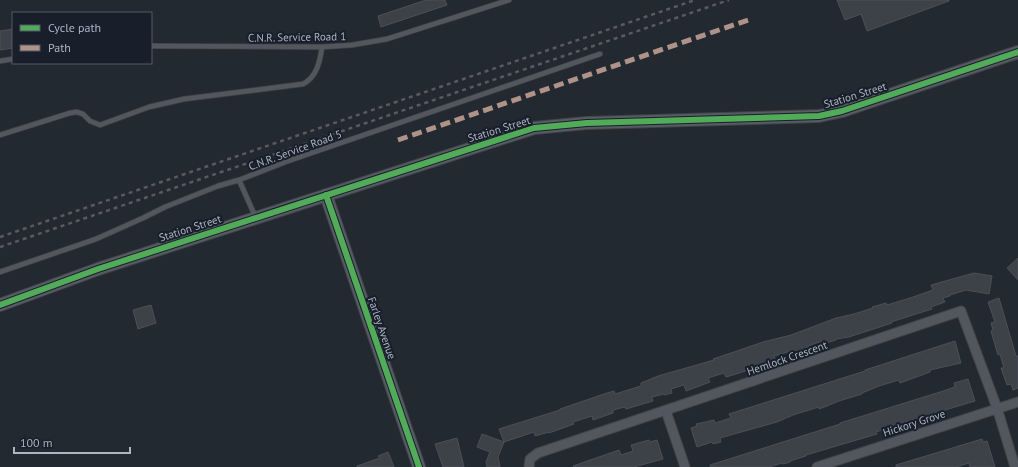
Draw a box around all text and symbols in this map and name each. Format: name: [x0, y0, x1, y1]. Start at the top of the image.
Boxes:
legend: [12, 12, 152, 64]
text: Cycle path: [48, 20, 101, 35]
street label: C.N.R. Service Road 1: [248, 29, 346, 45]
text: Path: [48, 40, 71, 55]
street label: Station Street: [822, 79, 888, 111]
street label: Station Street: [466, 113, 532, 145]
street label: C.N.R. Service Road 5: [246, 127, 344, 173]
street label: Station Street: [157, 211, 223, 245]
street label: Farley Avenue: [365, 295, 399, 361]
street label: Hemlock Crescent: [745, 338, 829, 378]
street label: Hickory Grove: [881, 406, 947, 440]
scale bar: [14, 429, 130, 455]
text: 100 m: [20, 435, 53, 450]

